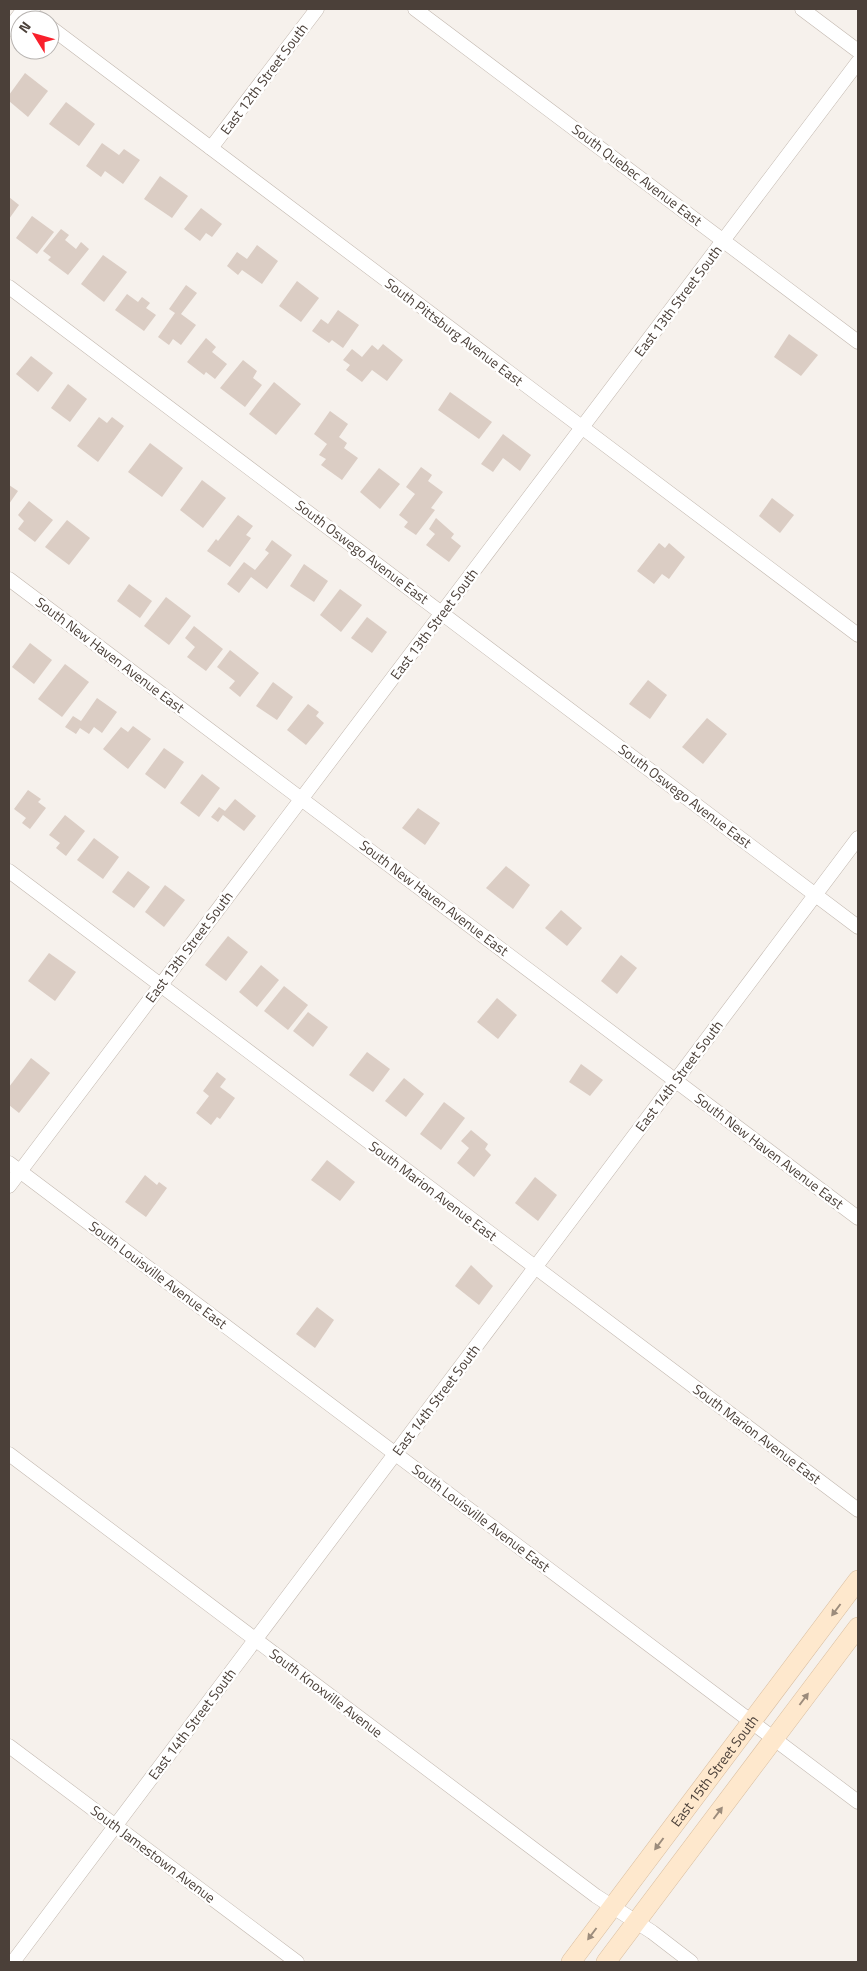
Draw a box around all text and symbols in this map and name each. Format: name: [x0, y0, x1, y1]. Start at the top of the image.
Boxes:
north arrow: [10, 10, 60, 60]
text: N: [13, 17, 36, 37]
street label: East 12th Street South: [215, 19, 312, 139]
street label: South Quebec Avenue East: [568, 119, 707, 231]
street label: East 13th Street South: [629, 241, 726, 361]
street label: South Pittsburg Avenue East: [381, 273, 528, 391]
street label: South Oswego Avenue East: [291, 494, 433, 609]
street label: East 13th Street South: [385, 564, 482, 684]
street label: South New Haven Avenue East: [31, 592, 189, 718]
street label: South Oswego Avenue East: [614, 738, 756, 853]
street label: South New Haven Avenue East: [355, 835, 513, 961]
street label: East 13th Street South: [140, 887, 237, 1007]
street label: East 14th Street South: [630, 1016, 727, 1136]
street label: South New Haven Avenue East: [690, 1088, 848, 1214]
street label: South Marion Avenue East: [365, 1135, 502, 1246]
street label: South Louisville Avenue East: [85, 1216, 232, 1334]
street label: East 14th Street South: [387, 1340, 484, 1460]
street label: South Marion Avenue East: [689, 1378, 826, 1489]
street label: South Louisville Avenue East: [408, 1459, 555, 1577]
one-way arrow: [831, 1603, 841, 1617]
street label: South Knoxville Avenue: [265, 1643, 387, 1742]
street label: East 14th Street South: [143, 1664, 240, 1784]
one-way arrow: [799, 1692, 809, 1706]
street label: East 15th Street South: [665, 1710, 763, 1831]
street label: South Jamestown Avenue: [86, 1800, 220, 1908]
one-way arrow: [713, 1807, 724, 1820]
one-way arrow: [654, 1837, 665, 1850]
one-way arrow: [586, 1927, 597, 1940]

